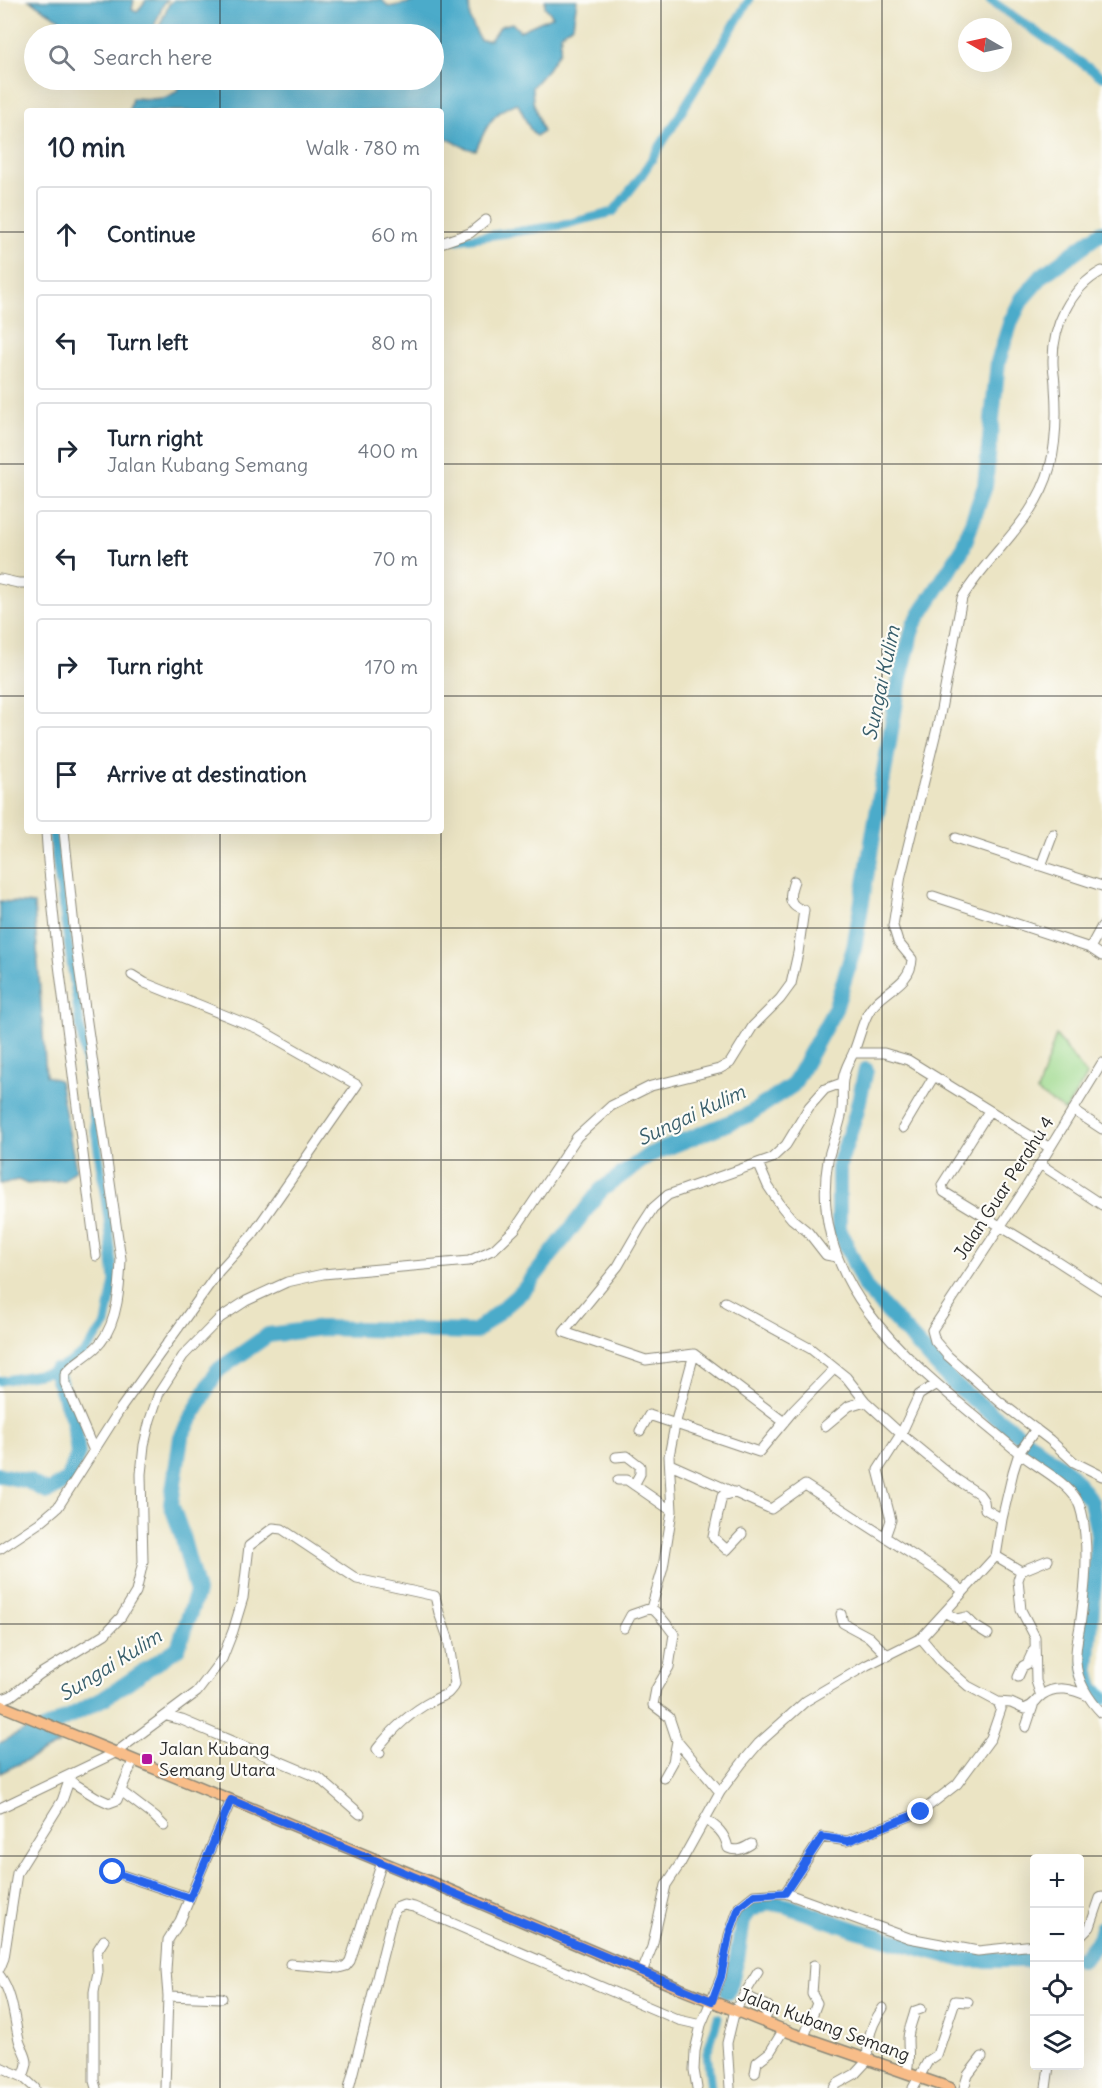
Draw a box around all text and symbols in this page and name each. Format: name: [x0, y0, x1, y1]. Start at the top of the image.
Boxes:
north arrow: [958, 18, 1012, 72]
search box: [24, 24, 444, 90]
icon: search: [45, 41, 78, 74]
text: Search here: [93, 43, 212, 71]
text: 10 min: [48, 131, 125, 164]
text: Walk · 780 m: [306, 135, 420, 160]
icon: ahead: [50, 218, 83, 251]
text: Continue: [107, 220, 196, 248]
text: 60 m: [371, 222, 418, 247]
icon: left: [50, 326, 83, 359]
text: Turn left: [107, 328, 188, 356]
text: 80 m: [371, 330, 418, 355]
text: Turn right: [107, 424, 203, 452]
icon: right: [50, 434, 83, 467]
text: 400 m: [358, 438, 418, 463]
text: Jalan Kubang Semang: [107, 452, 308, 477]
icon: left: [50, 542, 83, 575]
text: Turn left: [107, 544, 188, 572]
text: 70 m: [373, 546, 418, 571]
water label: Sungai Kulim: [856, 623, 905, 742]
icon: right: [50, 650, 83, 683]
text: Turn right: [107, 652, 203, 680]
text: 170 m: [365, 654, 418, 679]
icon: arrive: [50, 758, 83, 791]
text: Arrive at destination: [107, 760, 307, 788]
water label: Sungai Kulim: [633, 1078, 749, 1150]
street label: Jalan Guar Perahu 4: [949, 1112, 1059, 1264]
water label: Sungai Kulim: [54, 1623, 166, 1706]
place label: Jalan Kubang Semang Utara: [159, 1737, 276, 1781]
marker: Jalan Kubang Semang Utara: [140, 1752, 154, 1766]
route end: [907, 1798, 933, 1824]
map controls: [1030, 1854, 1084, 2070]
button: +: [1030, 1854, 1084, 1908]
route start: [99, 1858, 125, 1884]
button: −: [1030, 1908, 1084, 1962]
button: locate: [1030, 1962, 1084, 2016]
street label: Jalan Kubang Semang: [735, 1983, 913, 2066]
button: layers: [1030, 2016, 1084, 2070]

